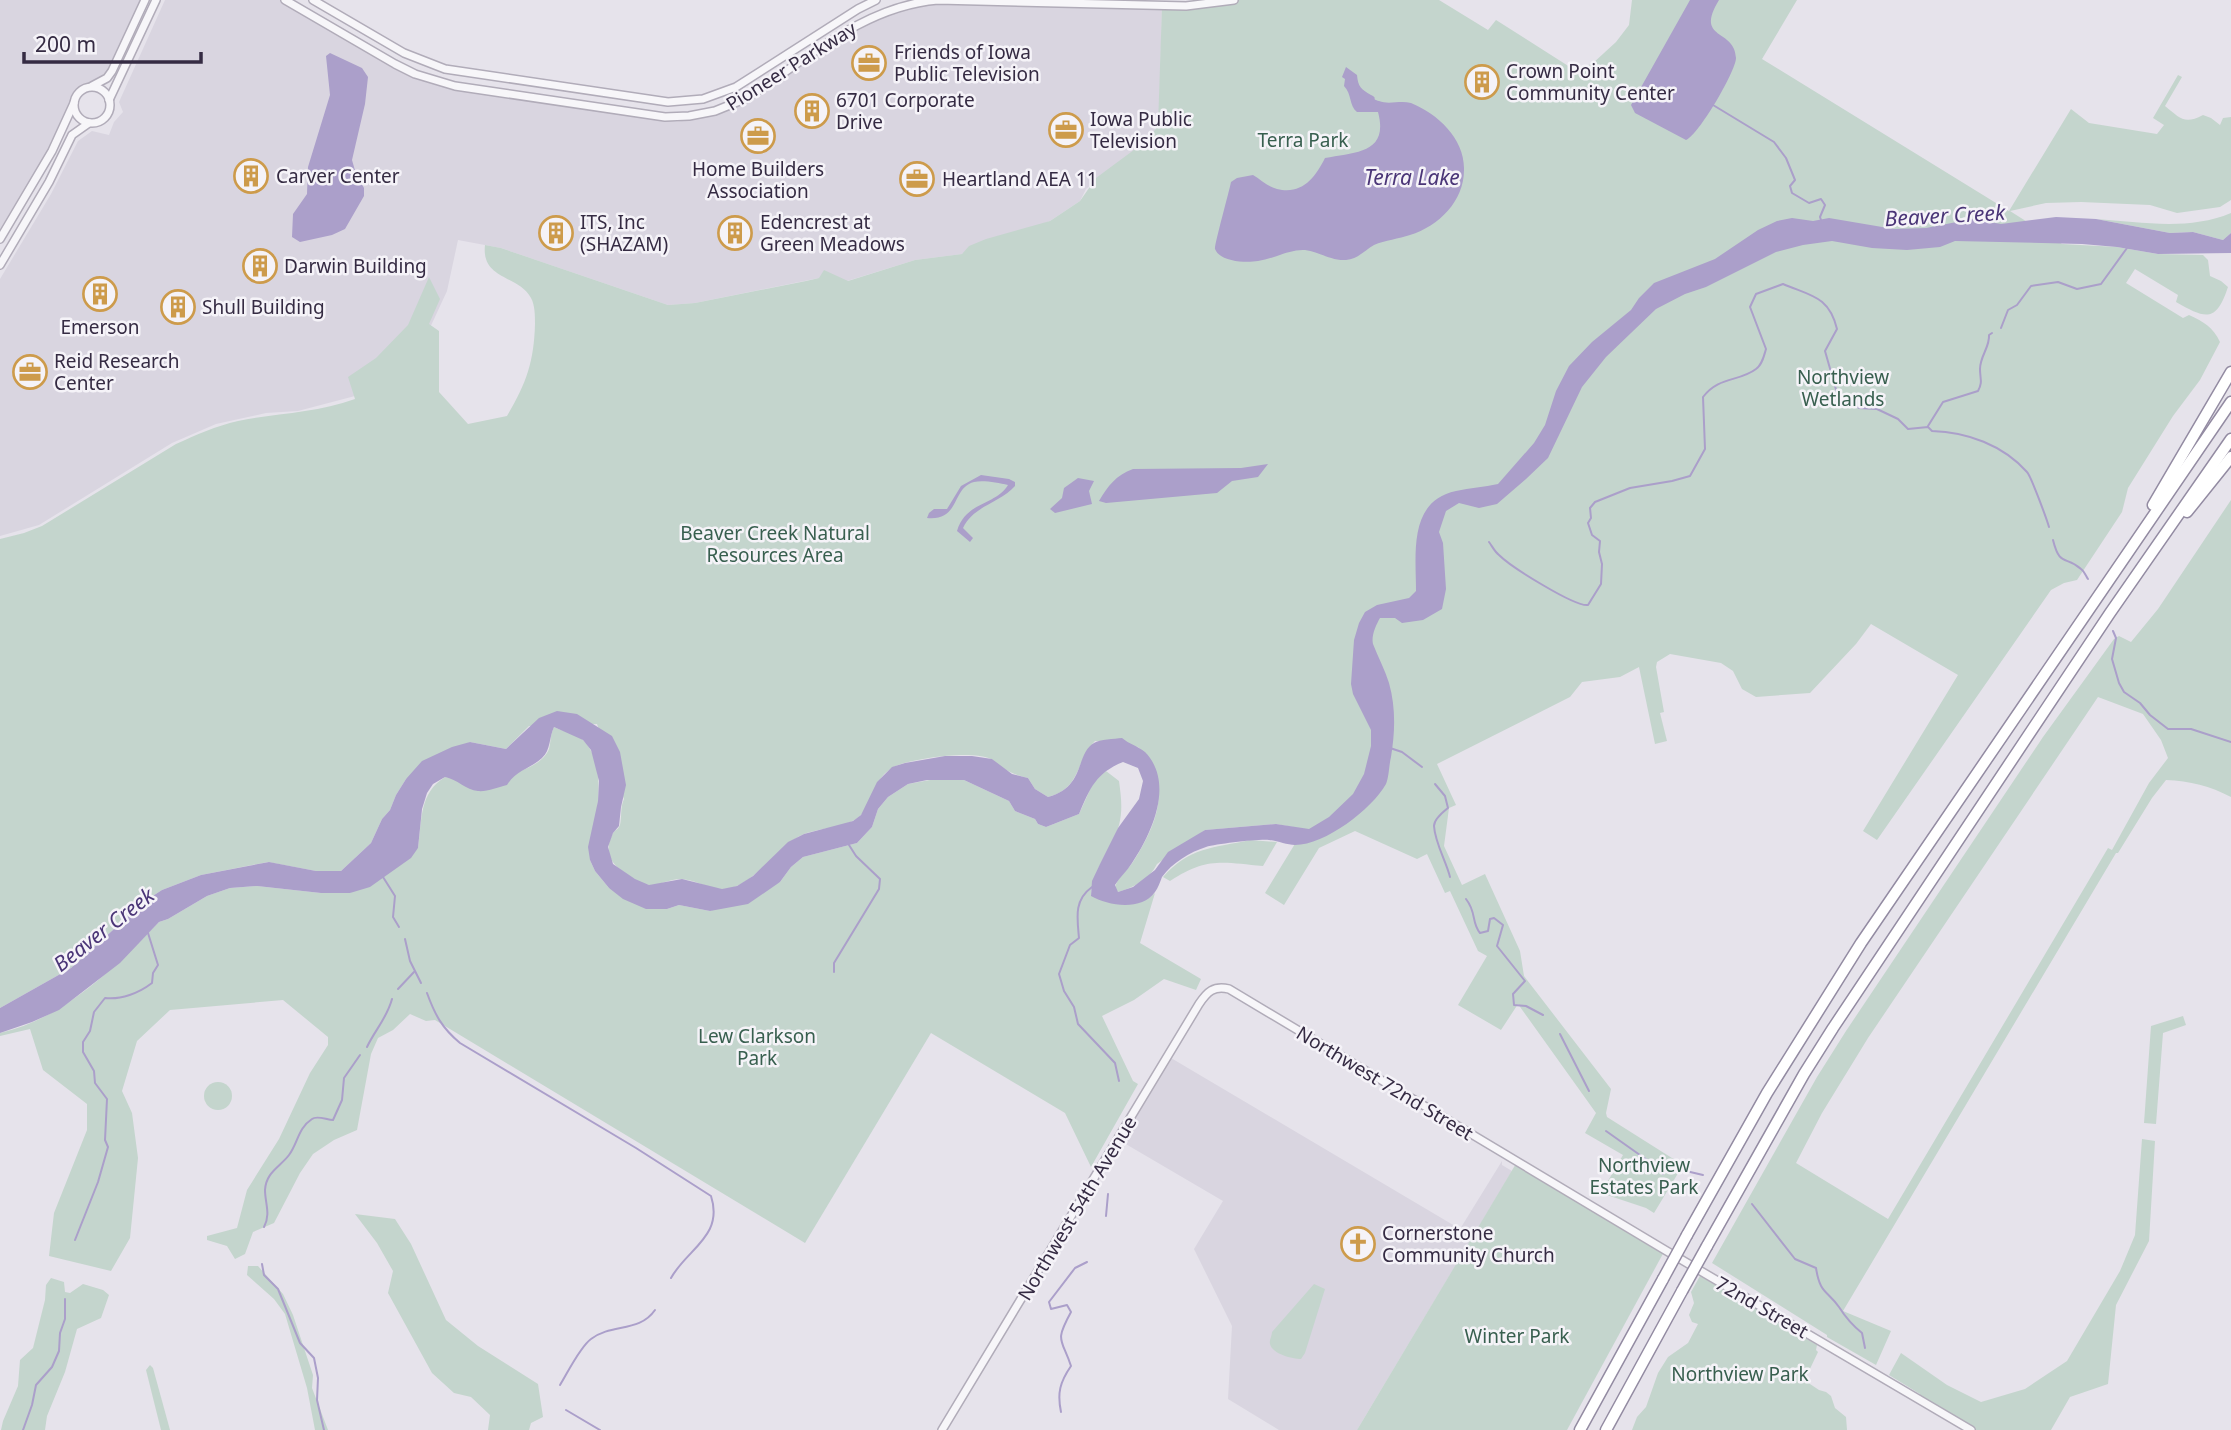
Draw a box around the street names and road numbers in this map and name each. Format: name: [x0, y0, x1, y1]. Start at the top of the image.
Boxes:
street label: Pioneer Parkway: [721, 15, 861, 117]
street label: Northwest 72nd Street: [1292, 1020, 1478, 1146]
street label: Northwest 54th Avenue: [1012, 1111, 1142, 1305]
street label: 72nd Street: [1711, 1270, 1813, 1344]

